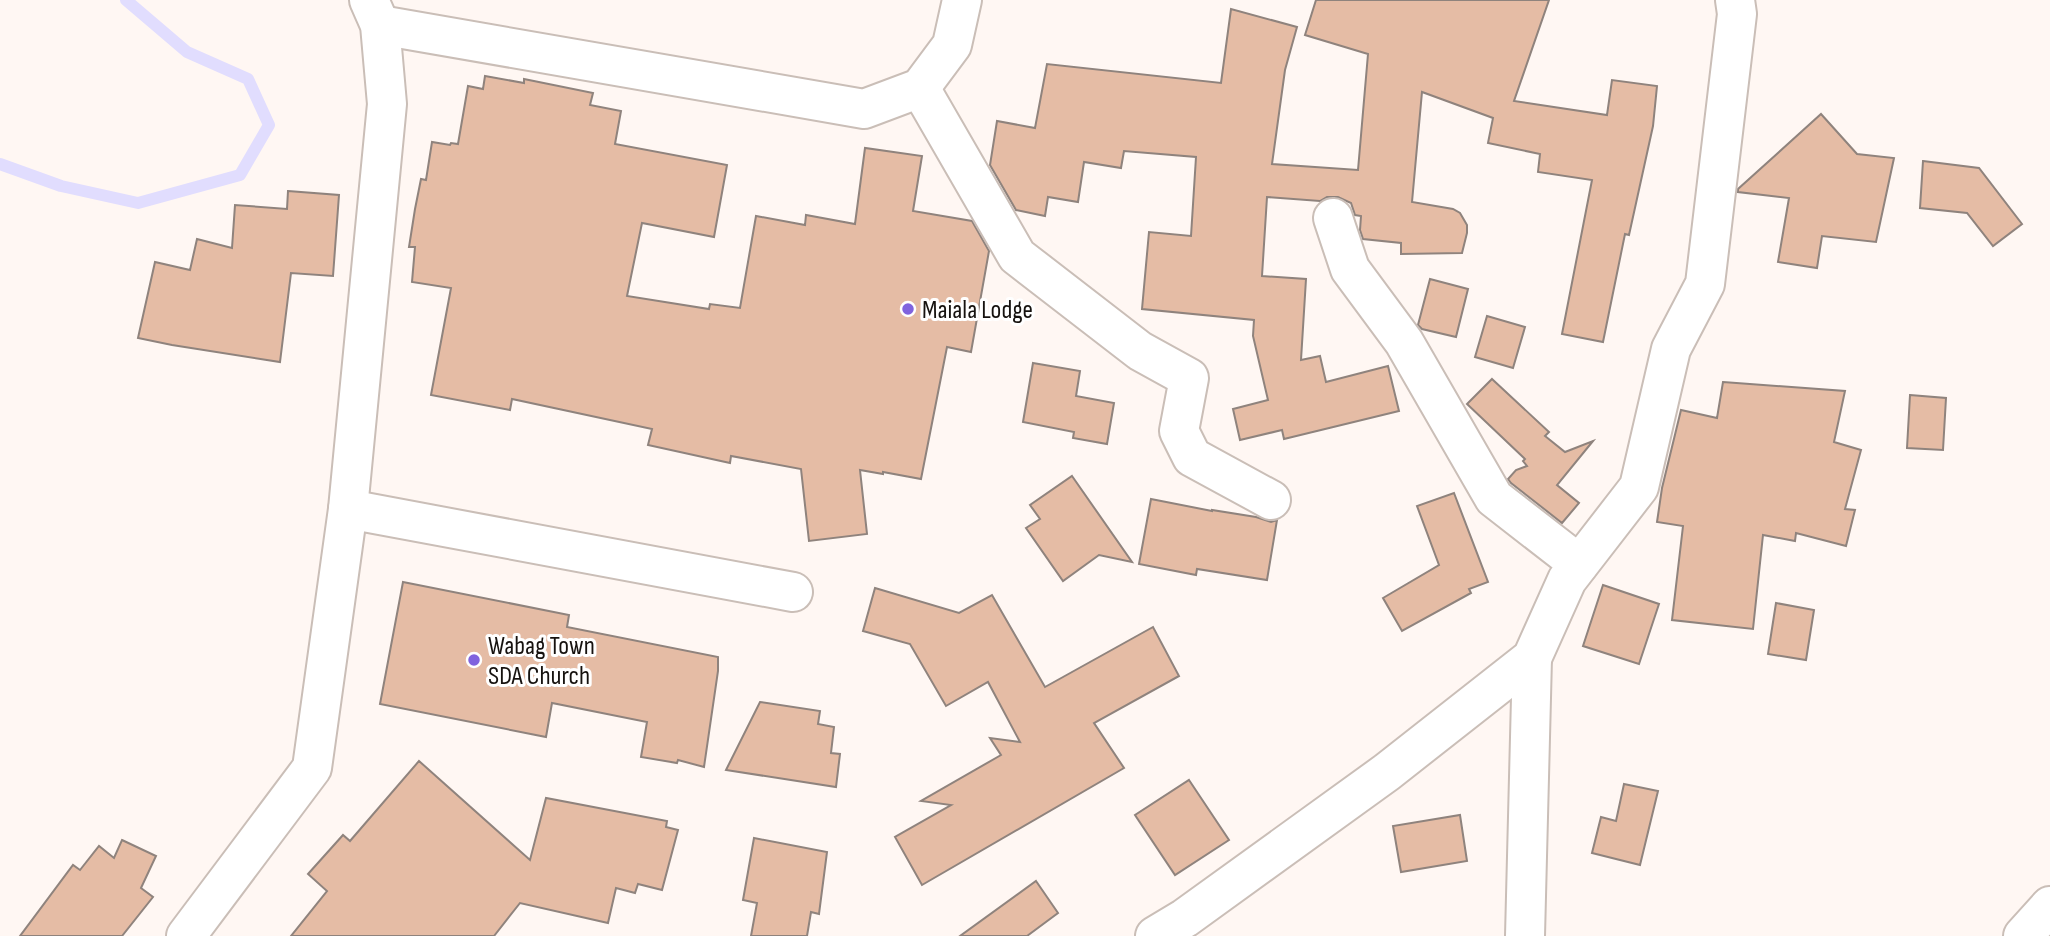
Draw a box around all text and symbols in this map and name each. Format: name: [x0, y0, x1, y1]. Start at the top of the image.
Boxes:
place label: Maiala Lodge: [922, 295, 1033, 326]
marker: Maiala Lodge: [900, 301, 916, 317]
place label: Wabag Town SDA Church: [488, 631, 595, 692]
marker: Wabag Town SDA Church: [466, 652, 482, 668]

